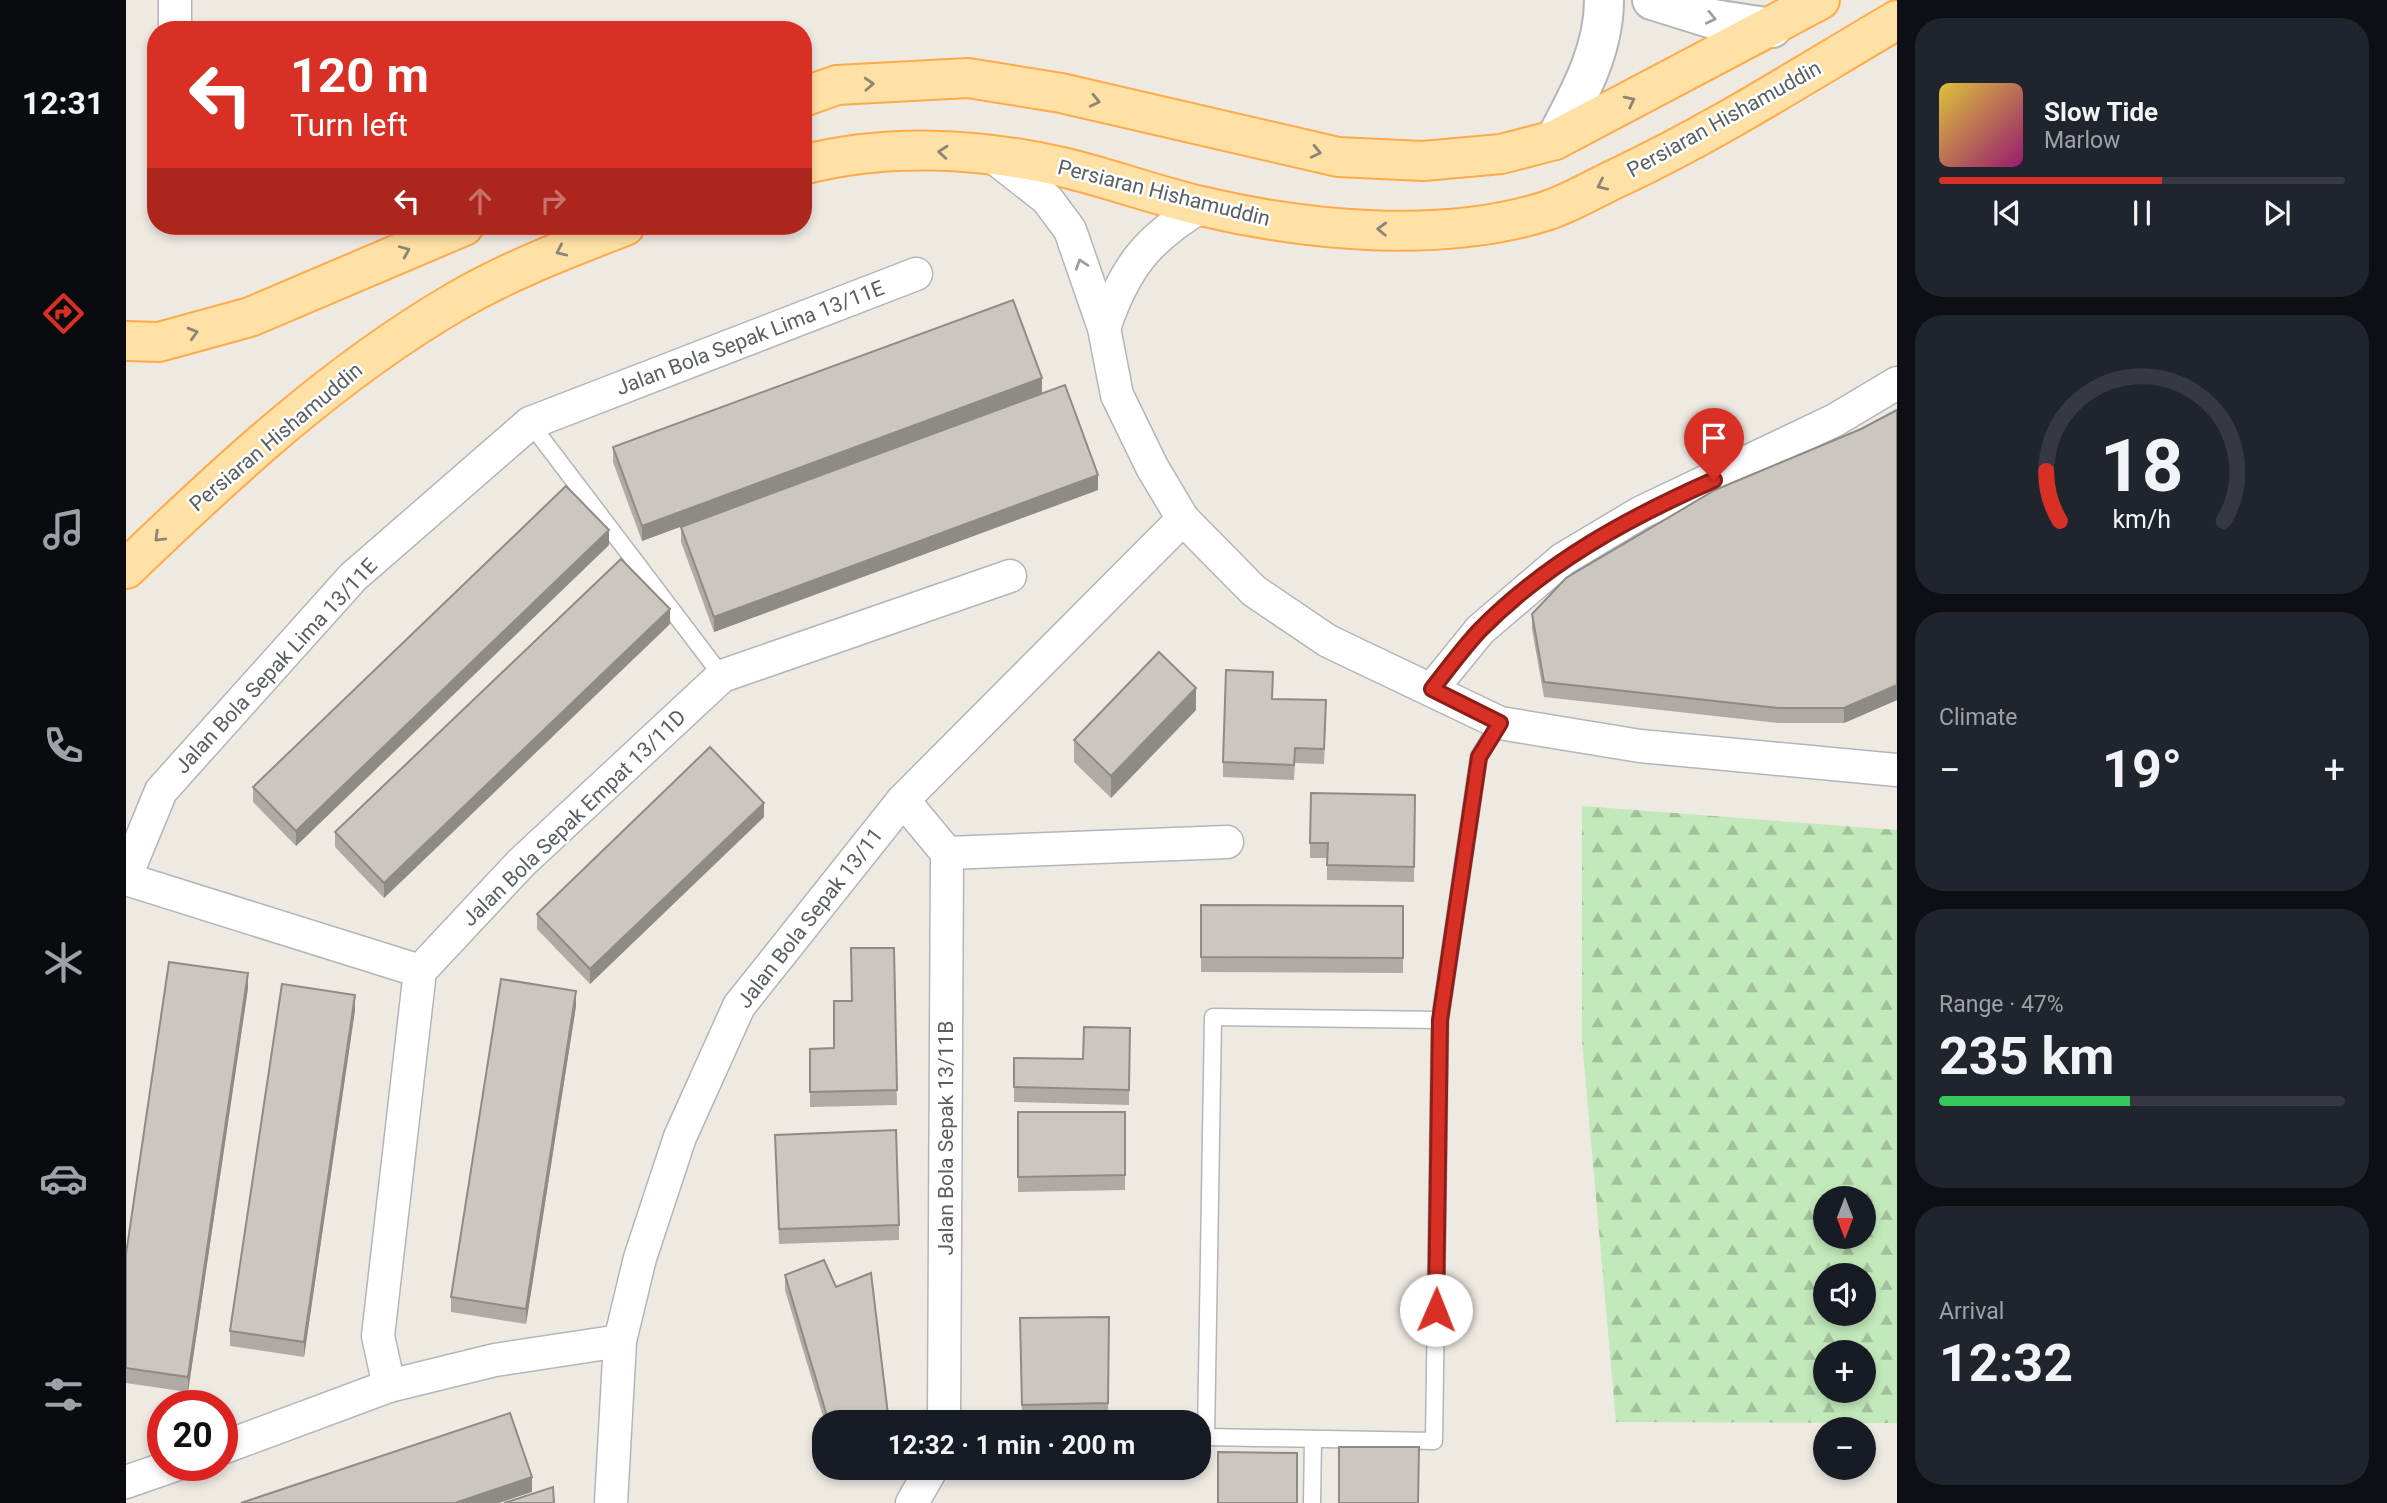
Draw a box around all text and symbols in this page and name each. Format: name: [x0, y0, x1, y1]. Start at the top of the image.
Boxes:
one-way arrow: [1705, 10, 1717, 24]
text: 120 m: [290, 47, 429, 104]
icon: left: [175, 49, 266, 140]
street label: Persiaran Hishamuddin: [1623, 56, 1825, 182]
one-way arrow: [864, 76, 875, 91]
text: 12:31: [22, 84, 104, 122]
one-way arrow: [1089, 93, 1101, 107]
one-way arrow: [1623, 96, 1635, 110]
text: Slow Tide: [2044, 97, 2158, 127]
text: Turn left: [290, 106, 408, 144]
text: Marlow: [2044, 127, 2120, 154]
one-way arrow: [1310, 144, 1322, 158]
one-way arrow: [937, 145, 948, 160]
street label: Persiaran Hishamuddin: [1055, 155, 1273, 231]
one-way arrow: [1597, 176, 1609, 190]
icon: left: [388, 182, 426, 220]
icon: ahead: [461, 182, 499, 220]
icon: right: [534, 182, 572, 220]
icon: previous: [1988, 194, 2026, 232]
icon: pause: [2123, 194, 2161, 232]
icon: next: [2258, 194, 2296, 232]
one-way arrow: [1377, 221, 1388, 236]
one-way arrow: [556, 243, 568, 257]
one-way arrow: [398, 245, 410, 259]
one-way arrow: [1075, 258, 1089, 271]
street label: Jalan Bola Sepak Lima 13/11E: [613, 276, 887, 400]
icon: directions: [39, 289, 88, 338]
one-way arrow: [187, 327, 199, 341]
street label: Persiaran Hishamuddin: [185, 358, 367, 516]
pin: [1684, 408, 1744, 480]
icon: arrive: [1695, 419, 1733, 457]
text: 18: [2100, 423, 2184, 509]
text: km/h: [2113, 504, 2171, 533]
icon: music: [39, 505, 88, 554]
one-way arrow: [154, 529, 167, 542]
street label: Jalan Bola Sepak Lima 13/11E: [170, 554, 382, 778]
text: Climate: [1939, 704, 2018, 731]
street label: Jalan Bola Sepak Empat 13/11D: [457, 705, 691, 931]
icon: phone: [39, 721, 88, 770]
text: 19°: [2102, 739, 2182, 800]
text: −: [1939, 748, 1961, 792]
text: +: [2323, 748, 2345, 792]
street label: Jalan Bola Sepak 13/11: [732, 823, 888, 1013]
icon: climate: [39, 938, 88, 987]
text: Range · 47%: [1939, 991, 2064, 1018]
street label: Jalan Bola Sepak 13/11B: [934, 1021, 958, 1255]
text: 235 km: [1939, 1026, 2114, 1087]
icon: car: [39, 1154, 88, 1203]
north arrow: [1813, 1186, 1876, 1250]
map controls: [1813, 1186, 1876, 1480]
button: sound: [1813, 1263, 1876, 1326]
position arrow: [1399, 1273, 1473, 1347]
text: Arrival: [1939, 1298, 2004, 1325]
text: 12:32: [1939, 1333, 2073, 1394]
button: +: [1813, 1340, 1876, 1403]
icon: filters: [39, 1370, 88, 1419]
speed limit sign: 20: [147, 1390, 238, 1481]
button: −: [1813, 1417, 1876, 1480]
text: 12:32 · 1 min · 200 m: [888, 1430, 1135, 1460]

